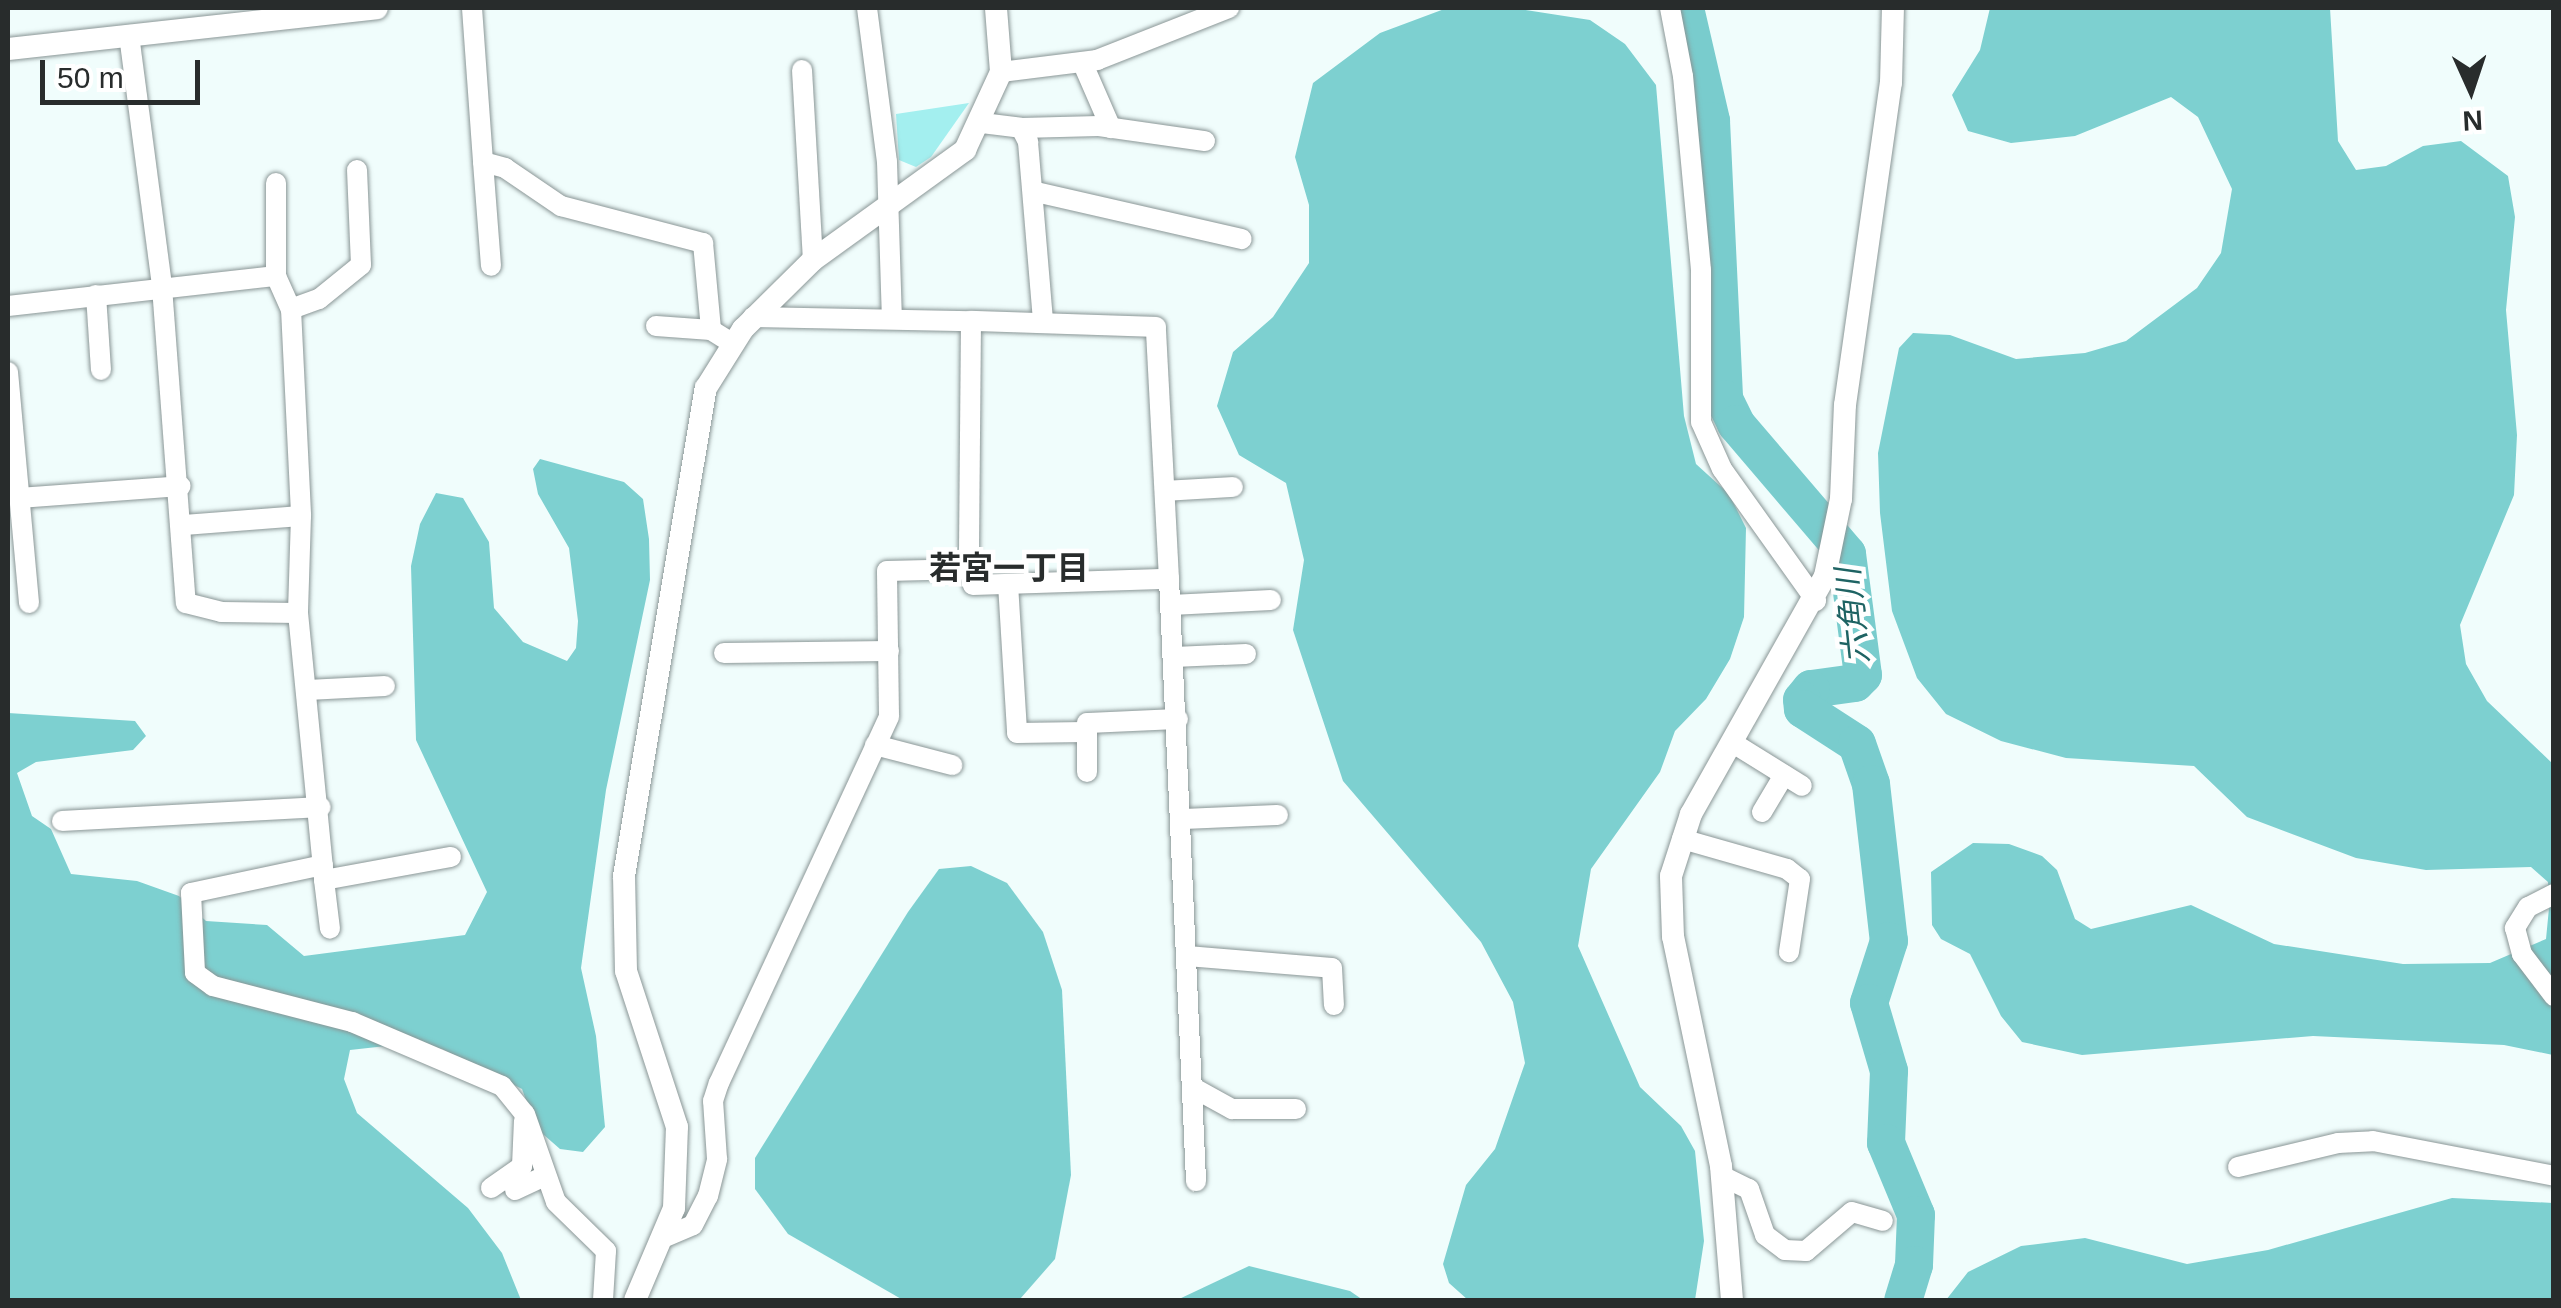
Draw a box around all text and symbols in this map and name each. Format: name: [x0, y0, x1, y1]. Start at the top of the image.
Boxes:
scale bar: [45, 40, 205, 102]
north arrow: [2421, 40, 2521, 140]
text: 50 m: [57, 61, 124, 94]
text: N: [2462, 104, 2484, 136]
district label: 若宮一丁目: [929, 549, 1089, 587]
water label: 六角川: [1829, 566, 1877, 666]

